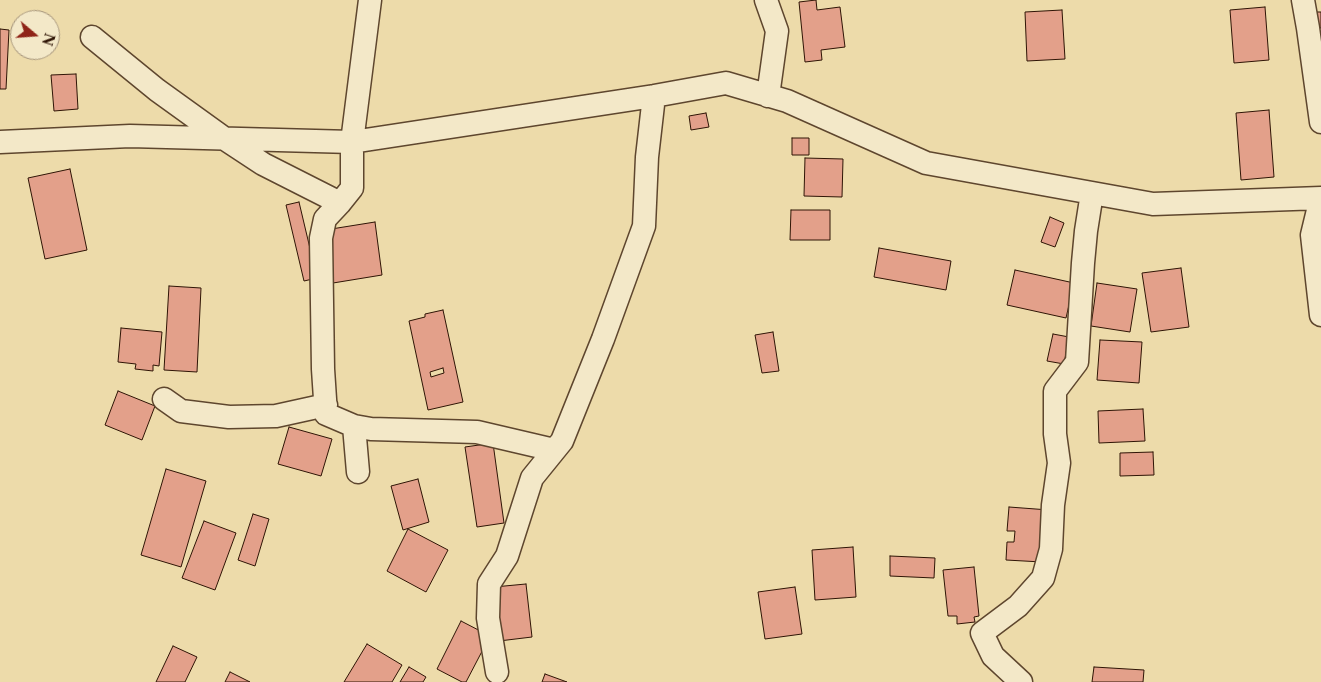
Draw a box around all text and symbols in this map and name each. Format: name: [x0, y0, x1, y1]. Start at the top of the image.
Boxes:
north arrow: [10, 10, 60, 60]
text: N: [38, 31, 59, 48]

